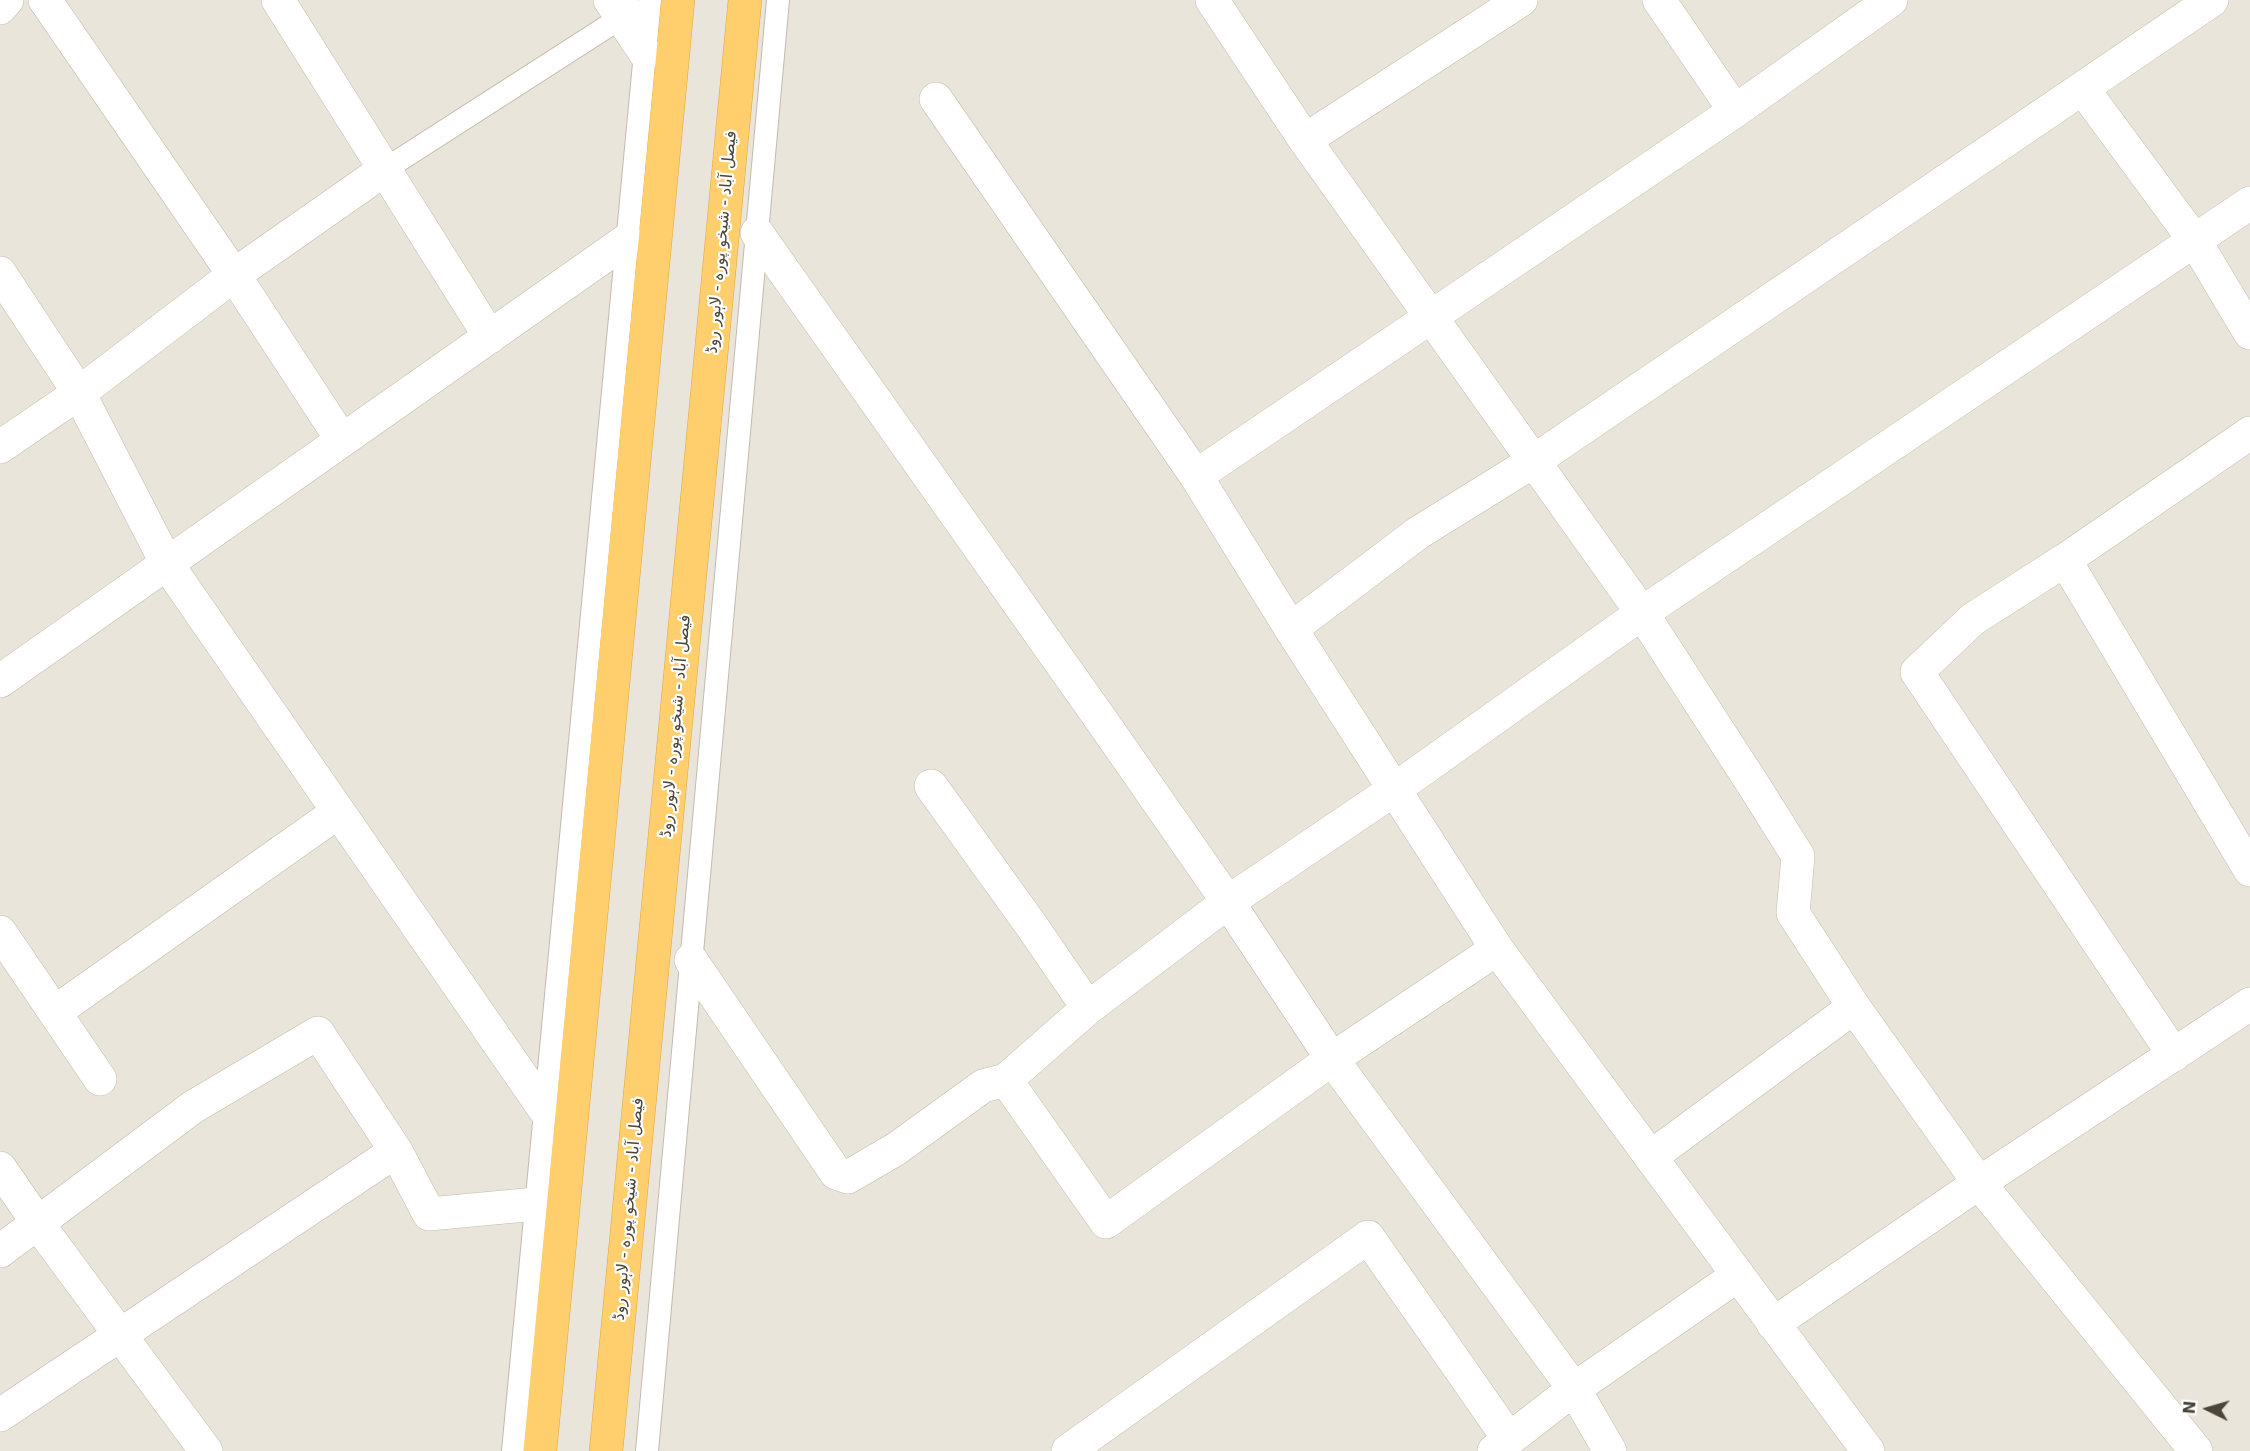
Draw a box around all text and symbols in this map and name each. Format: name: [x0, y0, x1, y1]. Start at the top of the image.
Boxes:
street label: فیصل آباد - شیخو پورہ - لاہور روڈ: [703, 130, 741, 354]
street label: فیصل آباد - شیخو پورہ - لاہور روڈ: [657, 614, 695, 838]
street label: فیصل آباد - شیخو پورہ - لاہور روڈ: [610, 1097, 648, 1321]
north arrow: [2178, 1379, 2238, 1439]
text: N: [2180, 1400, 2200, 1415]

